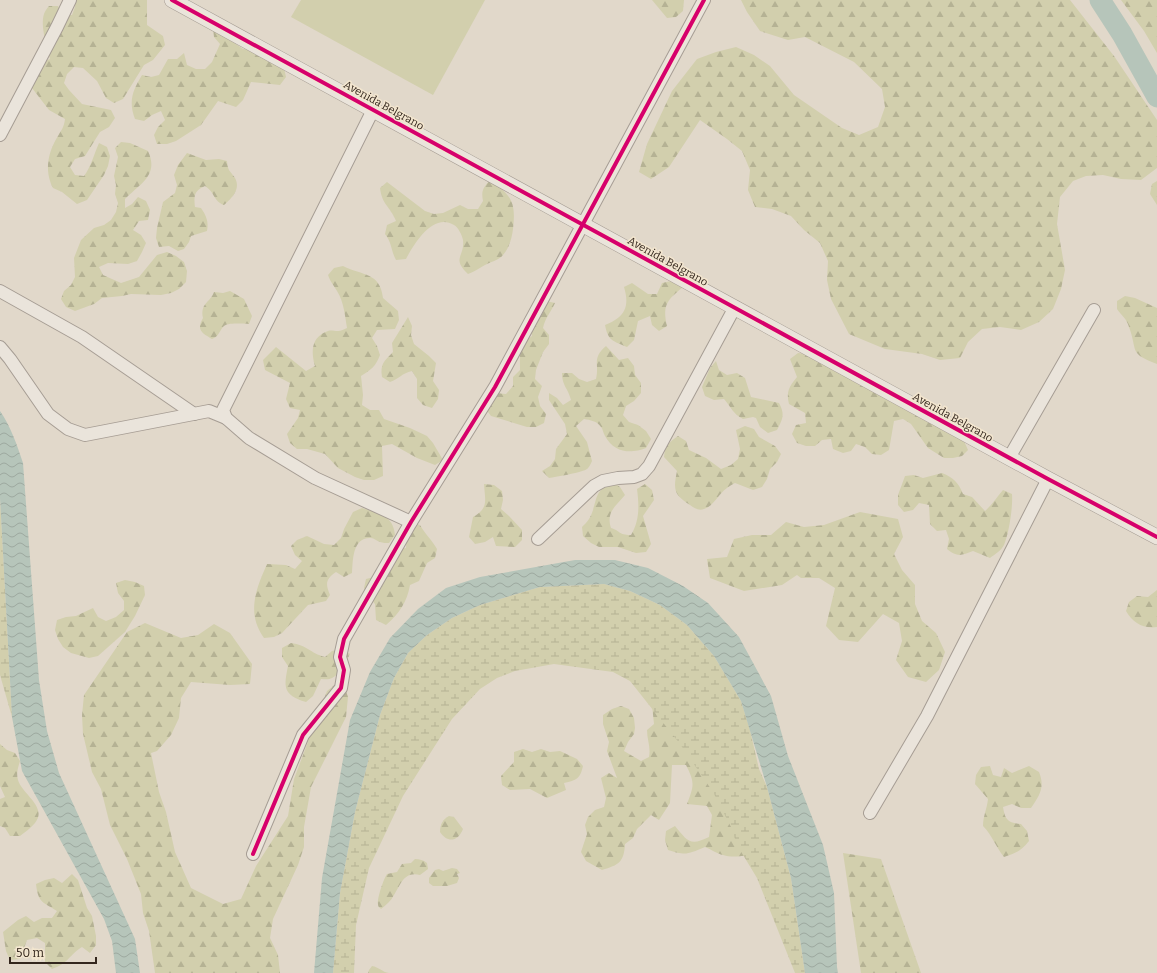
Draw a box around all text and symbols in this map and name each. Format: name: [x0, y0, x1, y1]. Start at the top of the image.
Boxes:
street label: Avenida Belgrano: [341, 78, 426, 133]
street label: Avenida Belgrano: [625, 234, 710, 289]
street label: Avenida Belgrano: [910, 390, 995, 445]
scale bar: [10, 939, 96, 965]
text: 50 m: [16, 946, 45, 960]

